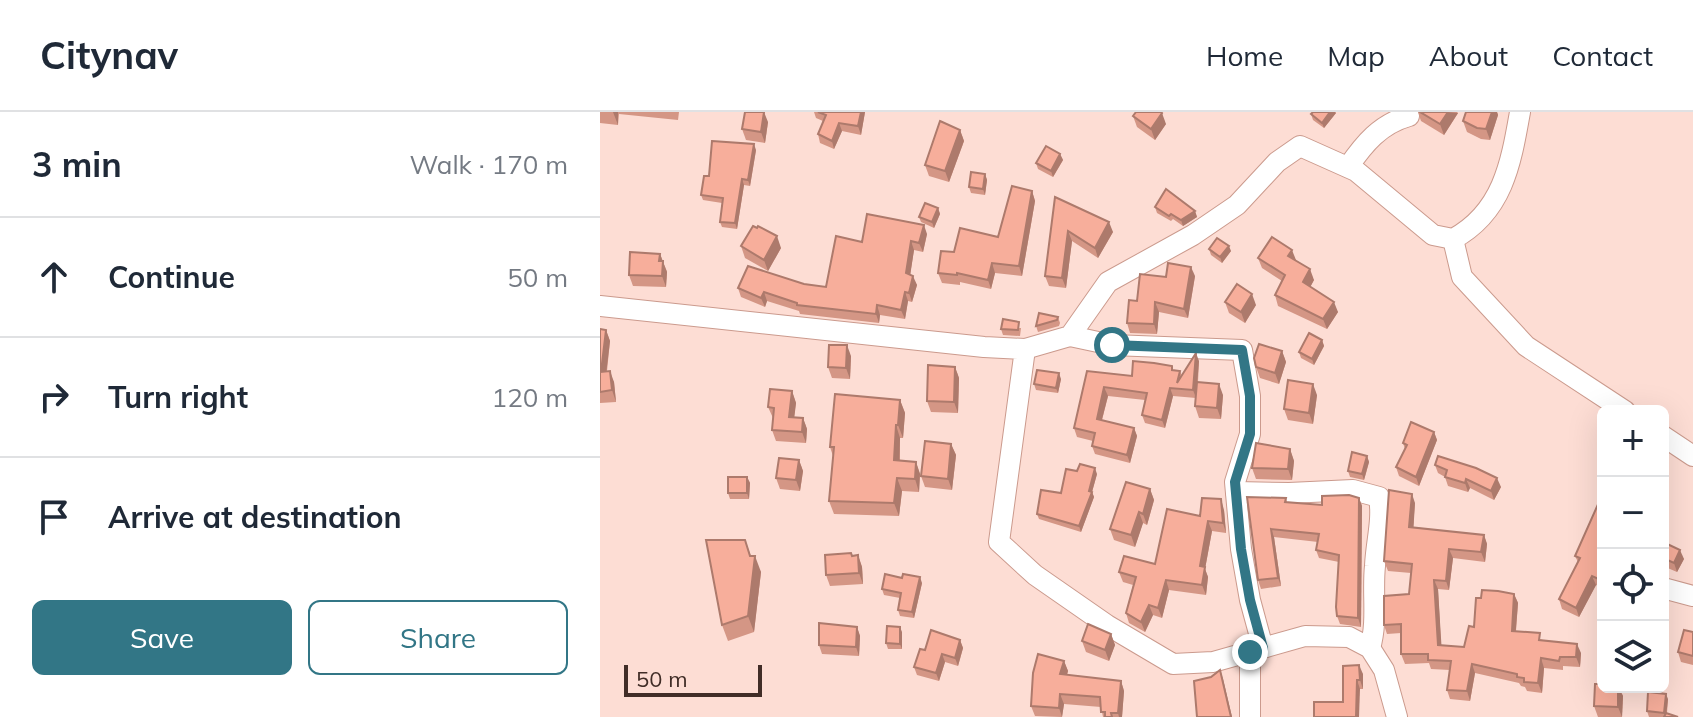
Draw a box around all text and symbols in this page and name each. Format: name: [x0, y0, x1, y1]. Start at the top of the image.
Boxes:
text: Citynav: [40, 31, 178, 79]
text: Home: [1206, 38, 1283, 73]
text: Map: [1327, 38, 1385, 73]
text: About: [1429, 38, 1508, 73]
text: Contact: [1552, 38, 1653, 73]
text: 3 min: [32, 143, 122, 186]
text: Walk · 170 m: [409, 148, 568, 181]
icon: ahead: [32, 255, 76, 299]
text: Continue: [108, 258, 235, 296]
text: 50 m: [507, 261, 568, 294]
route start: [1094, 327, 1130, 363]
icon: right: [32, 375, 76, 419]
text: Turn right: [108, 378, 248, 416]
text: 120 m: [492, 381, 568, 414]
map controls: [1597, 405, 1669, 693]
button: +: [1597, 405, 1669, 477]
button: −: [1597, 477, 1669, 549]
icon: arrive: [32, 495, 76, 539]
text: Arrive at destination: [108, 498, 402, 536]
button: locate: [1597, 549, 1669, 621]
button: Save: [32, 600, 292, 675]
button: Share: [308, 600, 568, 675]
button: layers: [1597, 621, 1669, 693]
route end: [1232, 634, 1268, 670]
scale bar: [624, 661, 762, 697]
text: 50 m: [636, 665, 687, 693]

